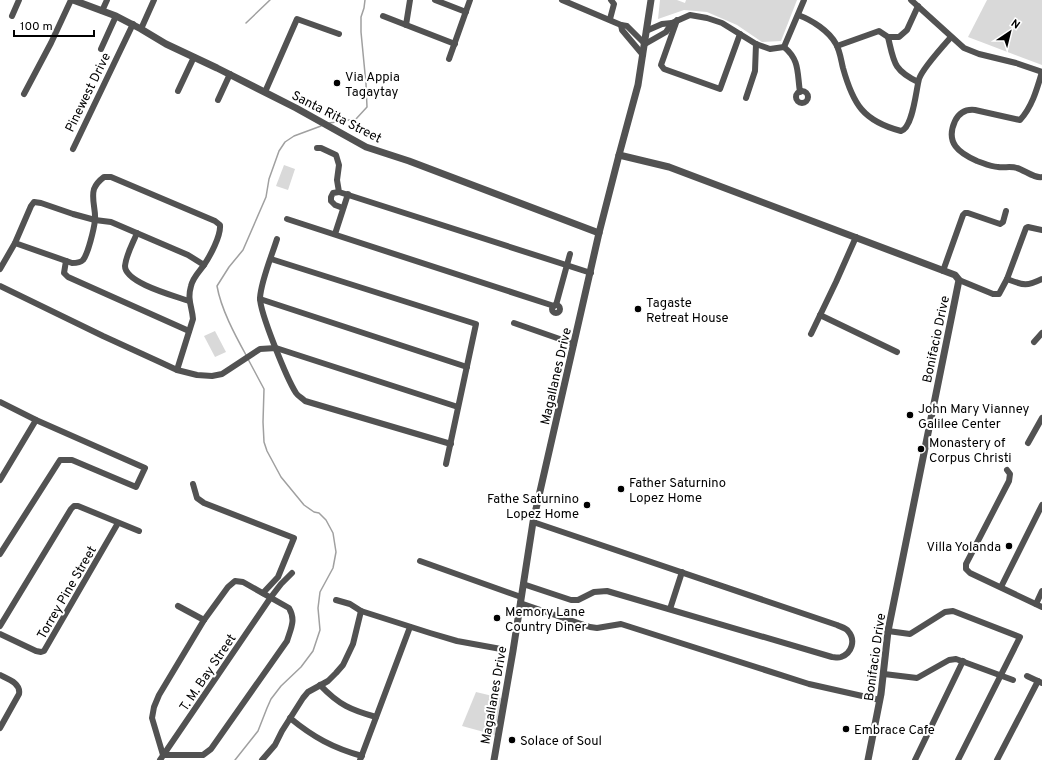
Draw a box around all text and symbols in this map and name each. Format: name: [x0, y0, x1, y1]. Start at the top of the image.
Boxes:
scale bar: [14, 12, 94, 38]
north arrow: [990, 12, 1030, 52]
text: N: [1008, 17, 1022, 33]
text: 100 m: [20, 19, 53, 35]
street label: Pinewest Drive: [63, 50, 115, 135]
place label: Via Appia Tagaytay: [345, 70, 400, 101]
marker: Via Appia Tagaytay: [332, 78, 342, 88]
street label: Santa Rita Street: [288, 88, 384, 147]
street label: Bonifacio Drive: [920, 294, 954, 384]
place label: Tagaste Retreat House: [646, 296, 729, 327]
marker: Tagaste Retreat House: [633, 304, 643, 314]
street label: Magallanes Drive: [538, 326, 576, 427]
place label: John Mary Vianney Galilee Center: [918, 402, 1029, 433]
marker: John Mary Vianney Galilee Center: [905, 410, 915, 420]
place label: Monastery of Corpus Christi: [929, 436, 1012, 467]
marker: Monastery of Corpus Christi: [916, 444, 926, 454]
place label: Father Saturnino Lopez Home: [629, 476, 726, 507]
marker: Father Saturnino Lopez Home: [616, 484, 626, 494]
place label: Fathe Saturnino Lopez Home: [487, 492, 579, 523]
marker: Fathe Saturnino Lopez Home: [582, 500, 592, 510]
place label: Villa Yolanda: [927, 540, 1001, 556]
marker: Villa Yolanda: [1004, 541, 1014, 551]
street label: Torrey Pine Street: [35, 544, 101, 642]
place label: Memory Lane Country Diner: [505, 605, 587, 636]
street label: Bonifacio Drive: [862, 612, 890, 702]
marker: Memory Lane Country Diner: [492, 613, 502, 623]
street label: T. M. Bay Street: [177, 631, 240, 715]
street label: Magallanes Drive: [478, 645, 511, 746]
place label: Embrace Cafe: [854, 723, 935, 739]
marker: Embrace Cafe: [841, 724, 851, 734]
place label: Solace of Soul: [520, 734, 602, 750]
marker: Solace of Soul: [507, 735, 517, 745]

